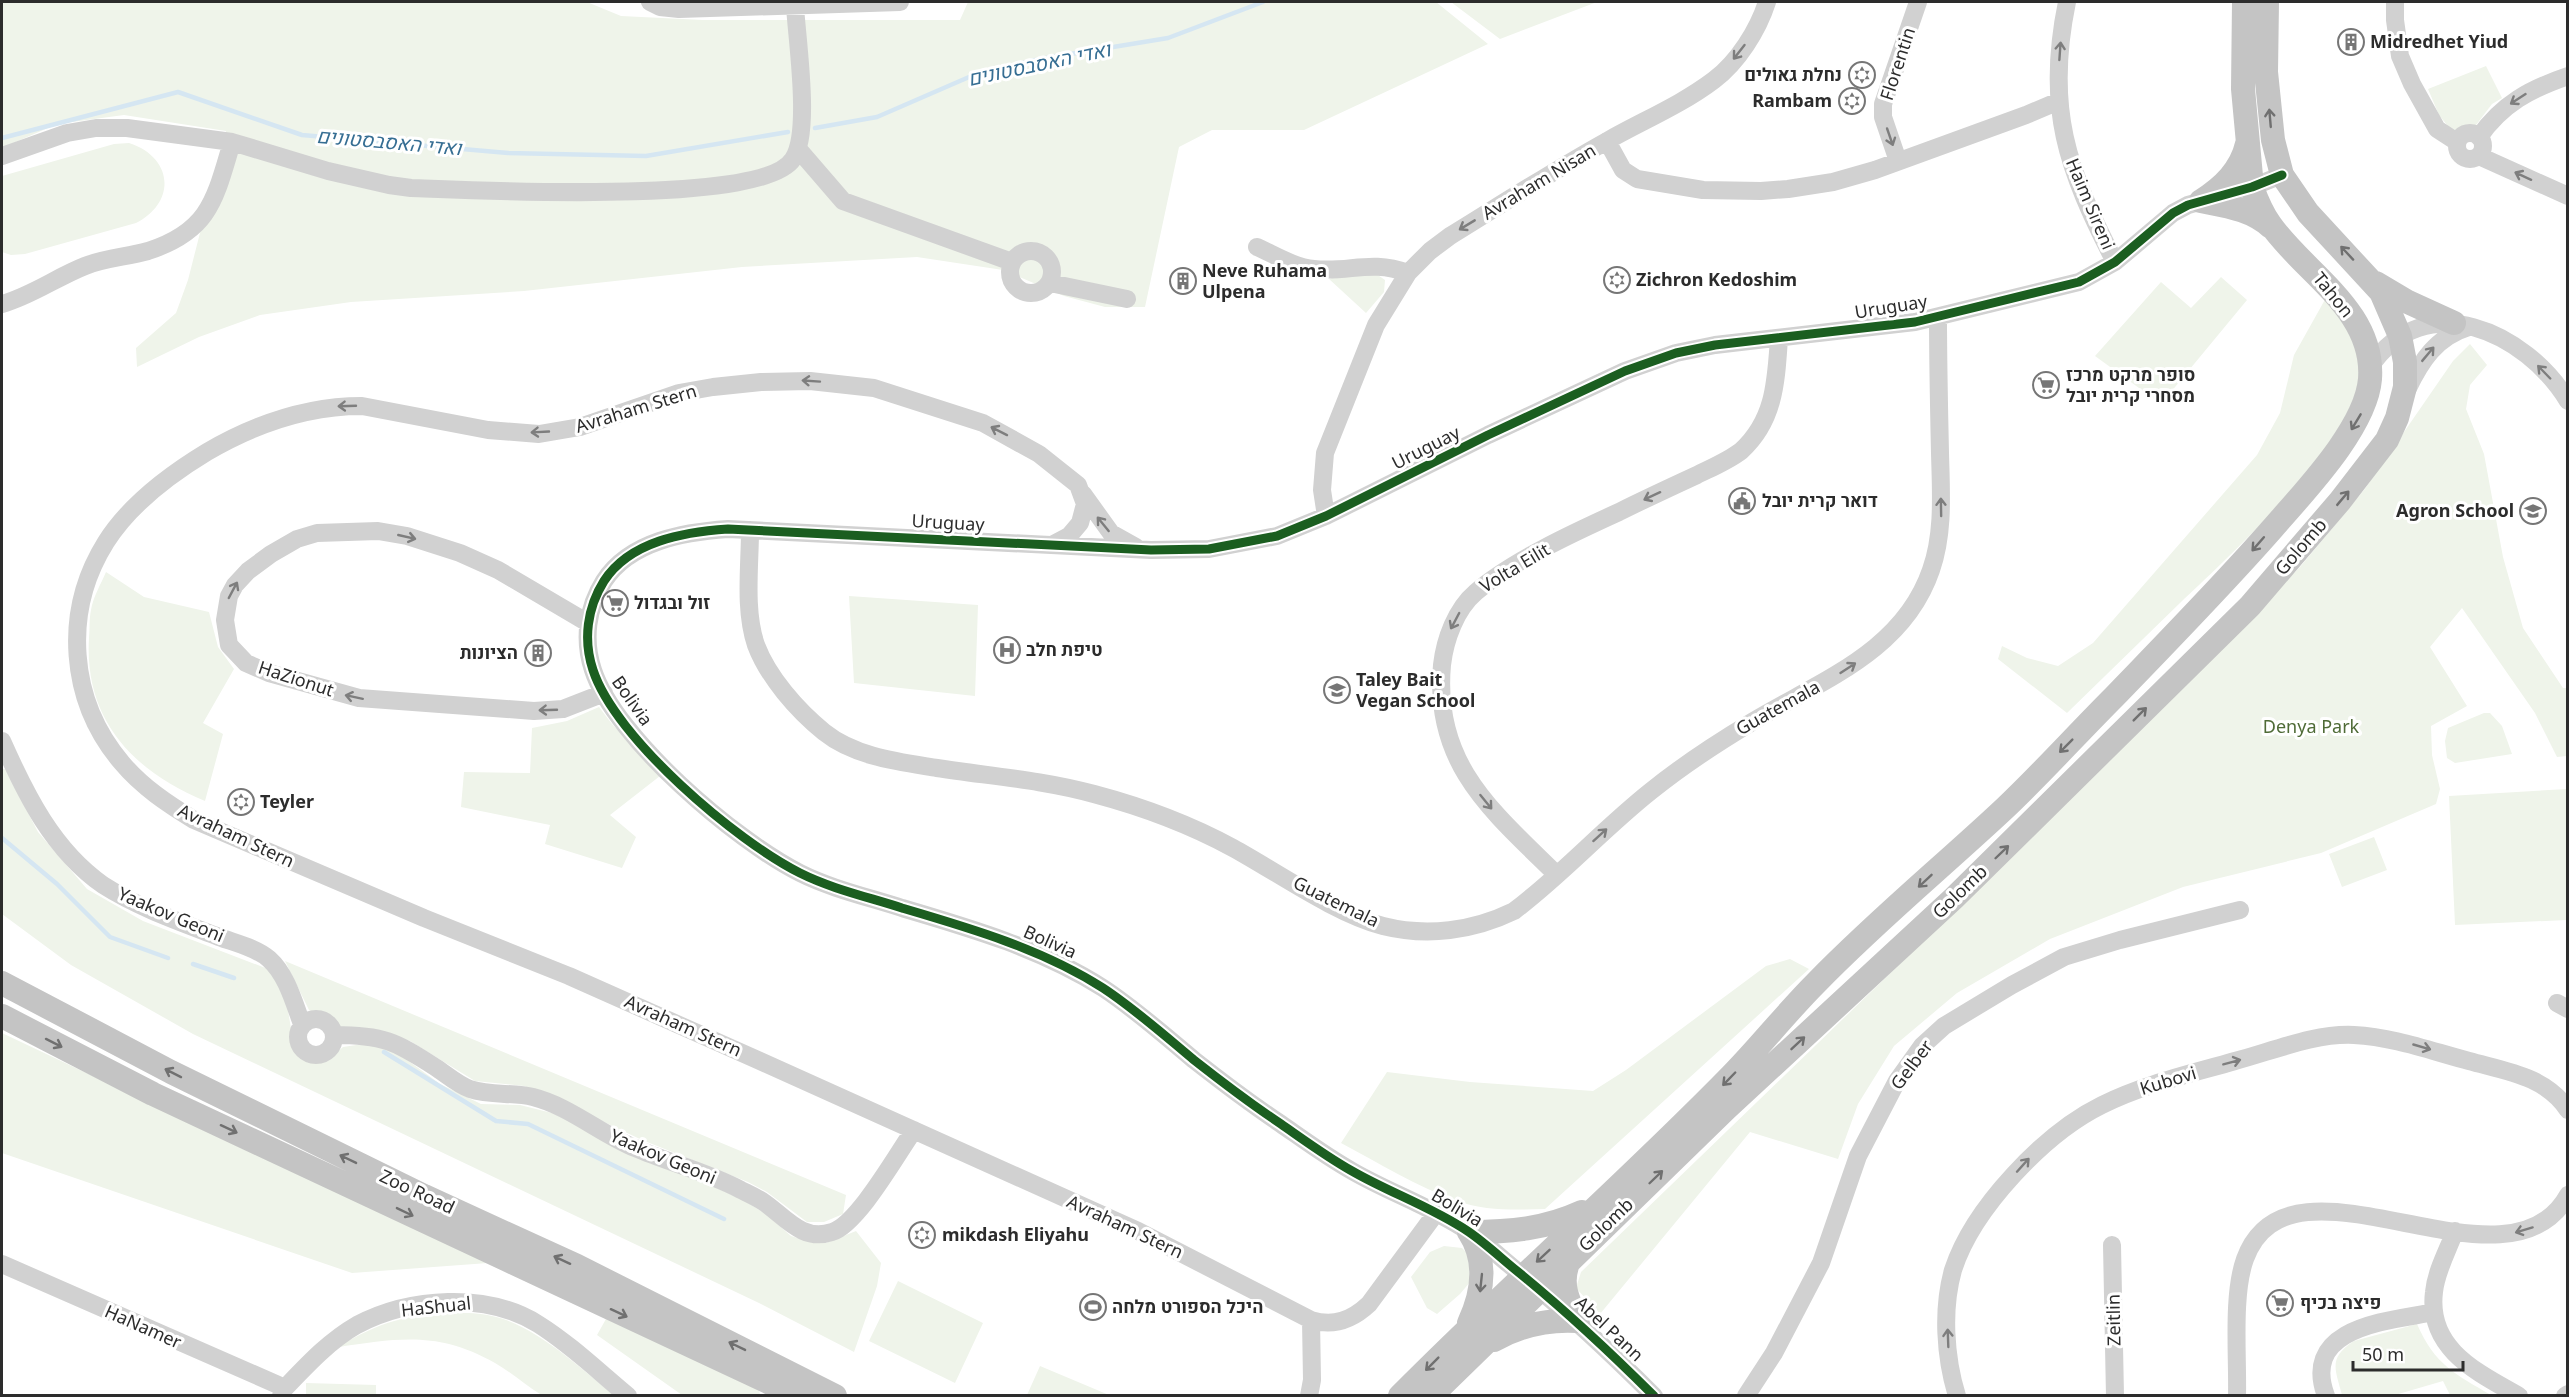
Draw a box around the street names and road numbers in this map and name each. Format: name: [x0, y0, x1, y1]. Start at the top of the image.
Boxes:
street label: Florentin: [1874, 24, 1920, 103]
street label: Avraham Nisan: [1477, 138, 1600, 225]
street label: Haim Sireni: [2061, 154, 2121, 253]
street label: Tahon: [2308, 267, 2359, 322]
street label: Uruguay: [1853, 288, 1930, 324]
street label: Avraham Stern: [572, 378, 699, 438]
street label: Uruguay: [1387, 419, 1464, 474]
street label: Uruguay: [911, 508, 986, 536]
street label: Golomb: [2269, 513, 2331, 580]
street label: Volta Eilit: [1475, 537, 1554, 597]
street label: HaZionut: [256, 655, 338, 702]
street label: Bolivia: [607, 671, 659, 730]
street label: Guatemala: [1731, 674, 1824, 740]
street label: Avraham Stern: [174, 798, 298, 873]
street label: Golomb: [1927, 859, 1992, 923]
street label: Guatemala: [1290, 870, 1383, 932]
street label: Yaakov Geoni: [115, 881, 228, 947]
street label: Bolivia: [1020, 919, 1081, 963]
street label: Avraham Stern: [621, 989, 746, 1062]
street label: Gelber: [1885, 1034, 1938, 1094]
street label: Kubovi: [2137, 1060, 2199, 1100]
street label: Yaakov Geoni: [607, 1123, 720, 1189]
street label: Zoo Road: [376, 1163, 459, 1219]
street label: Bolivia: [1427, 1182, 1488, 1232]
street label: Avraham Stern: [1063, 1189, 1187, 1264]
street label: Golomb: [1573, 1192, 1638, 1256]
street label: HaShual: [400, 1290, 472, 1322]
street label: Abel Pann: [1570, 1290, 1649, 1366]
street label: Zeitlin: [2101, 1294, 2125, 1346]
street label: HaNamer: [101, 1299, 186, 1354]

